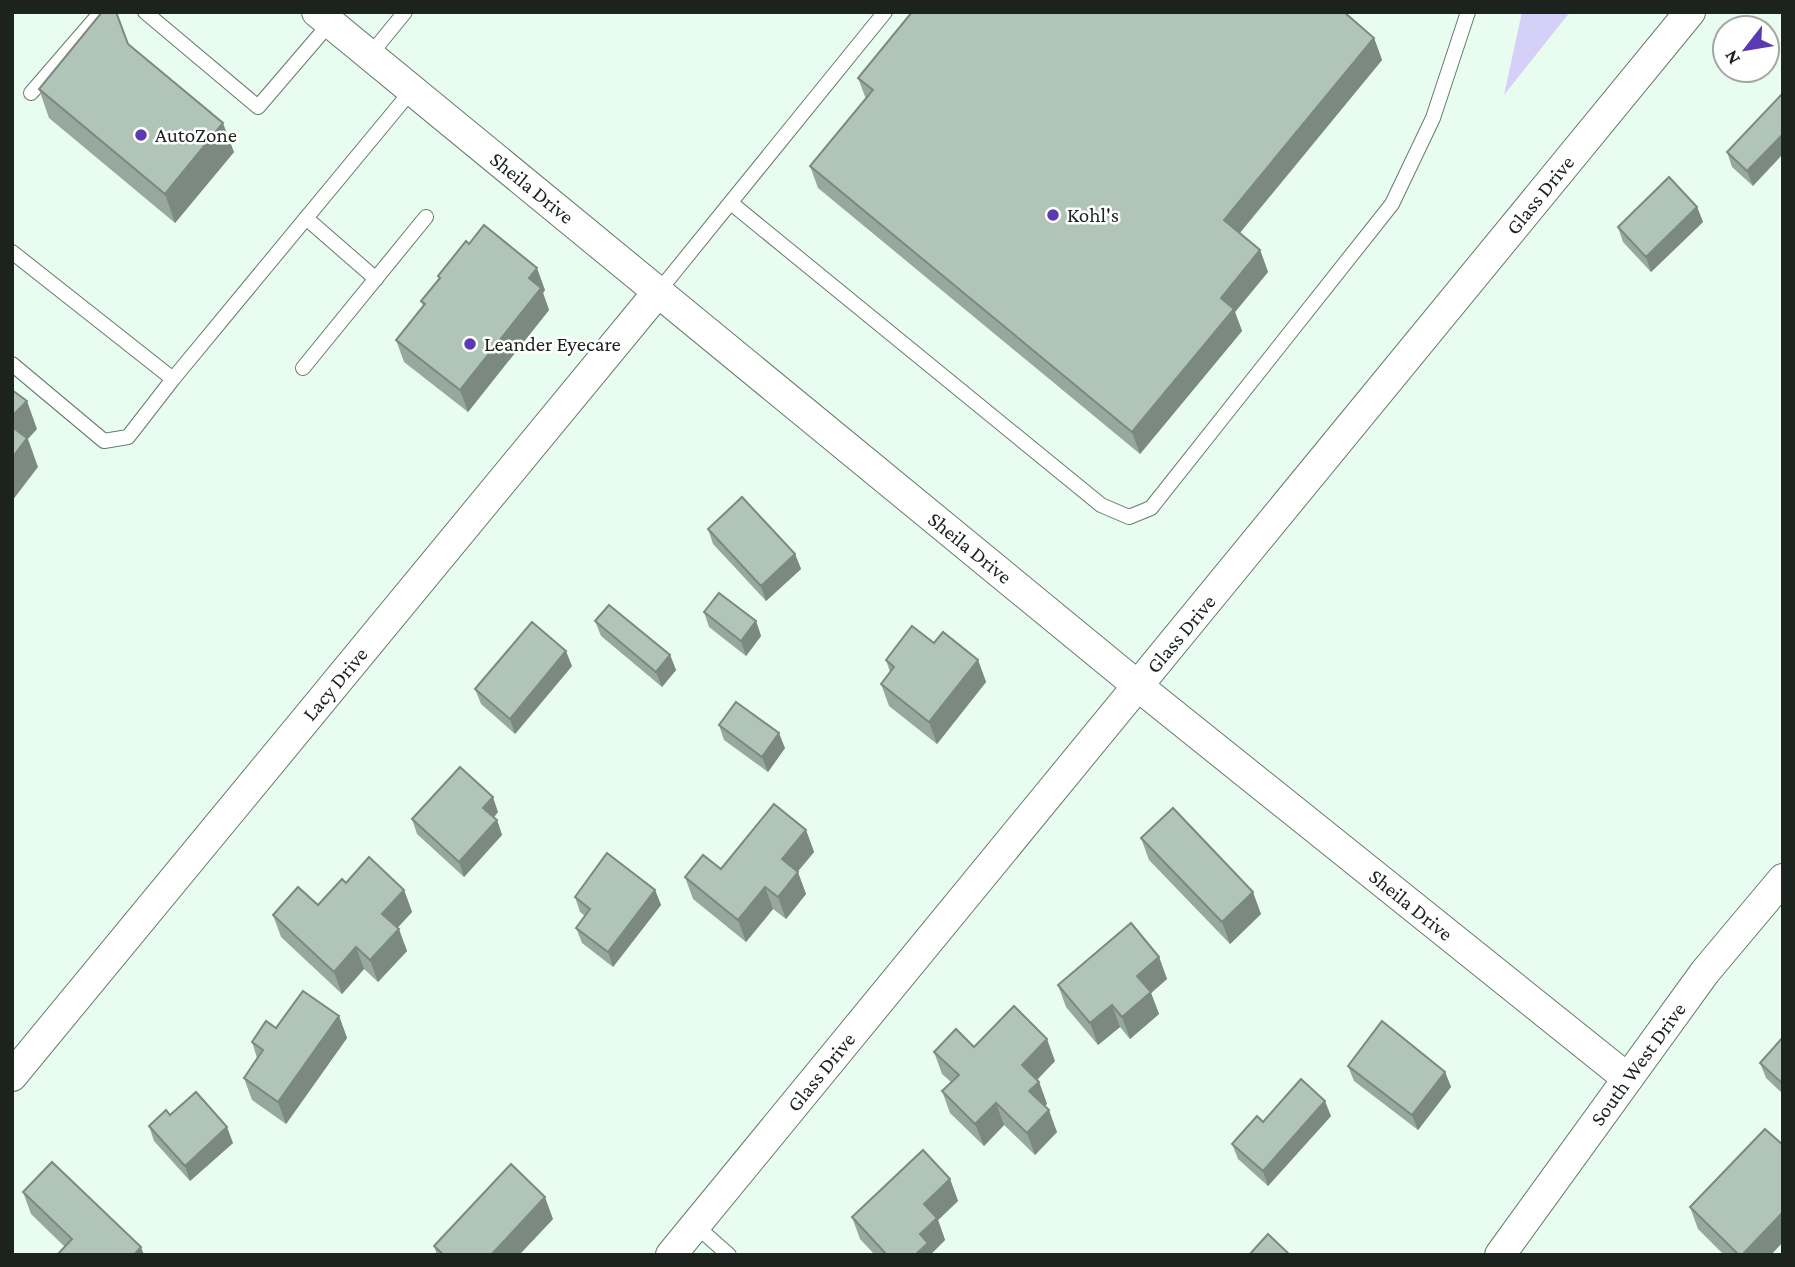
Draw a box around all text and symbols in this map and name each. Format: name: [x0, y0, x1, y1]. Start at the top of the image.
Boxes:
north arrow: [1711, 14, 1781, 84]
text: N: [1719, 46, 1744, 68]
place label: AutoZone: [155, 123, 237, 147]
marker: AutoZone: [133, 127, 149, 143]
street label: Sheila Drive: [485, 147, 579, 229]
street label: Glass Drive: [1501, 151, 1579, 239]
place label: Kohl's: [1067, 203, 1119, 227]
marker: Kohl's: [1045, 207, 1061, 223]
place label: Leander Eyecare: [484, 332, 621, 356]
marker: Leander Eyecare: [462, 336, 478, 352]
street label: Sheila Drive: [923, 507, 1017, 589]
street label: Glass Drive: [1141, 590, 1221, 678]
street label: Lacy Drive: [297, 642, 373, 726]
street label: Sheila Drive: [1364, 864, 1458, 946]
street label: South West Drive: [1585, 998, 1691, 1130]
street label: Glass Drive: [782, 1028, 860, 1116]

